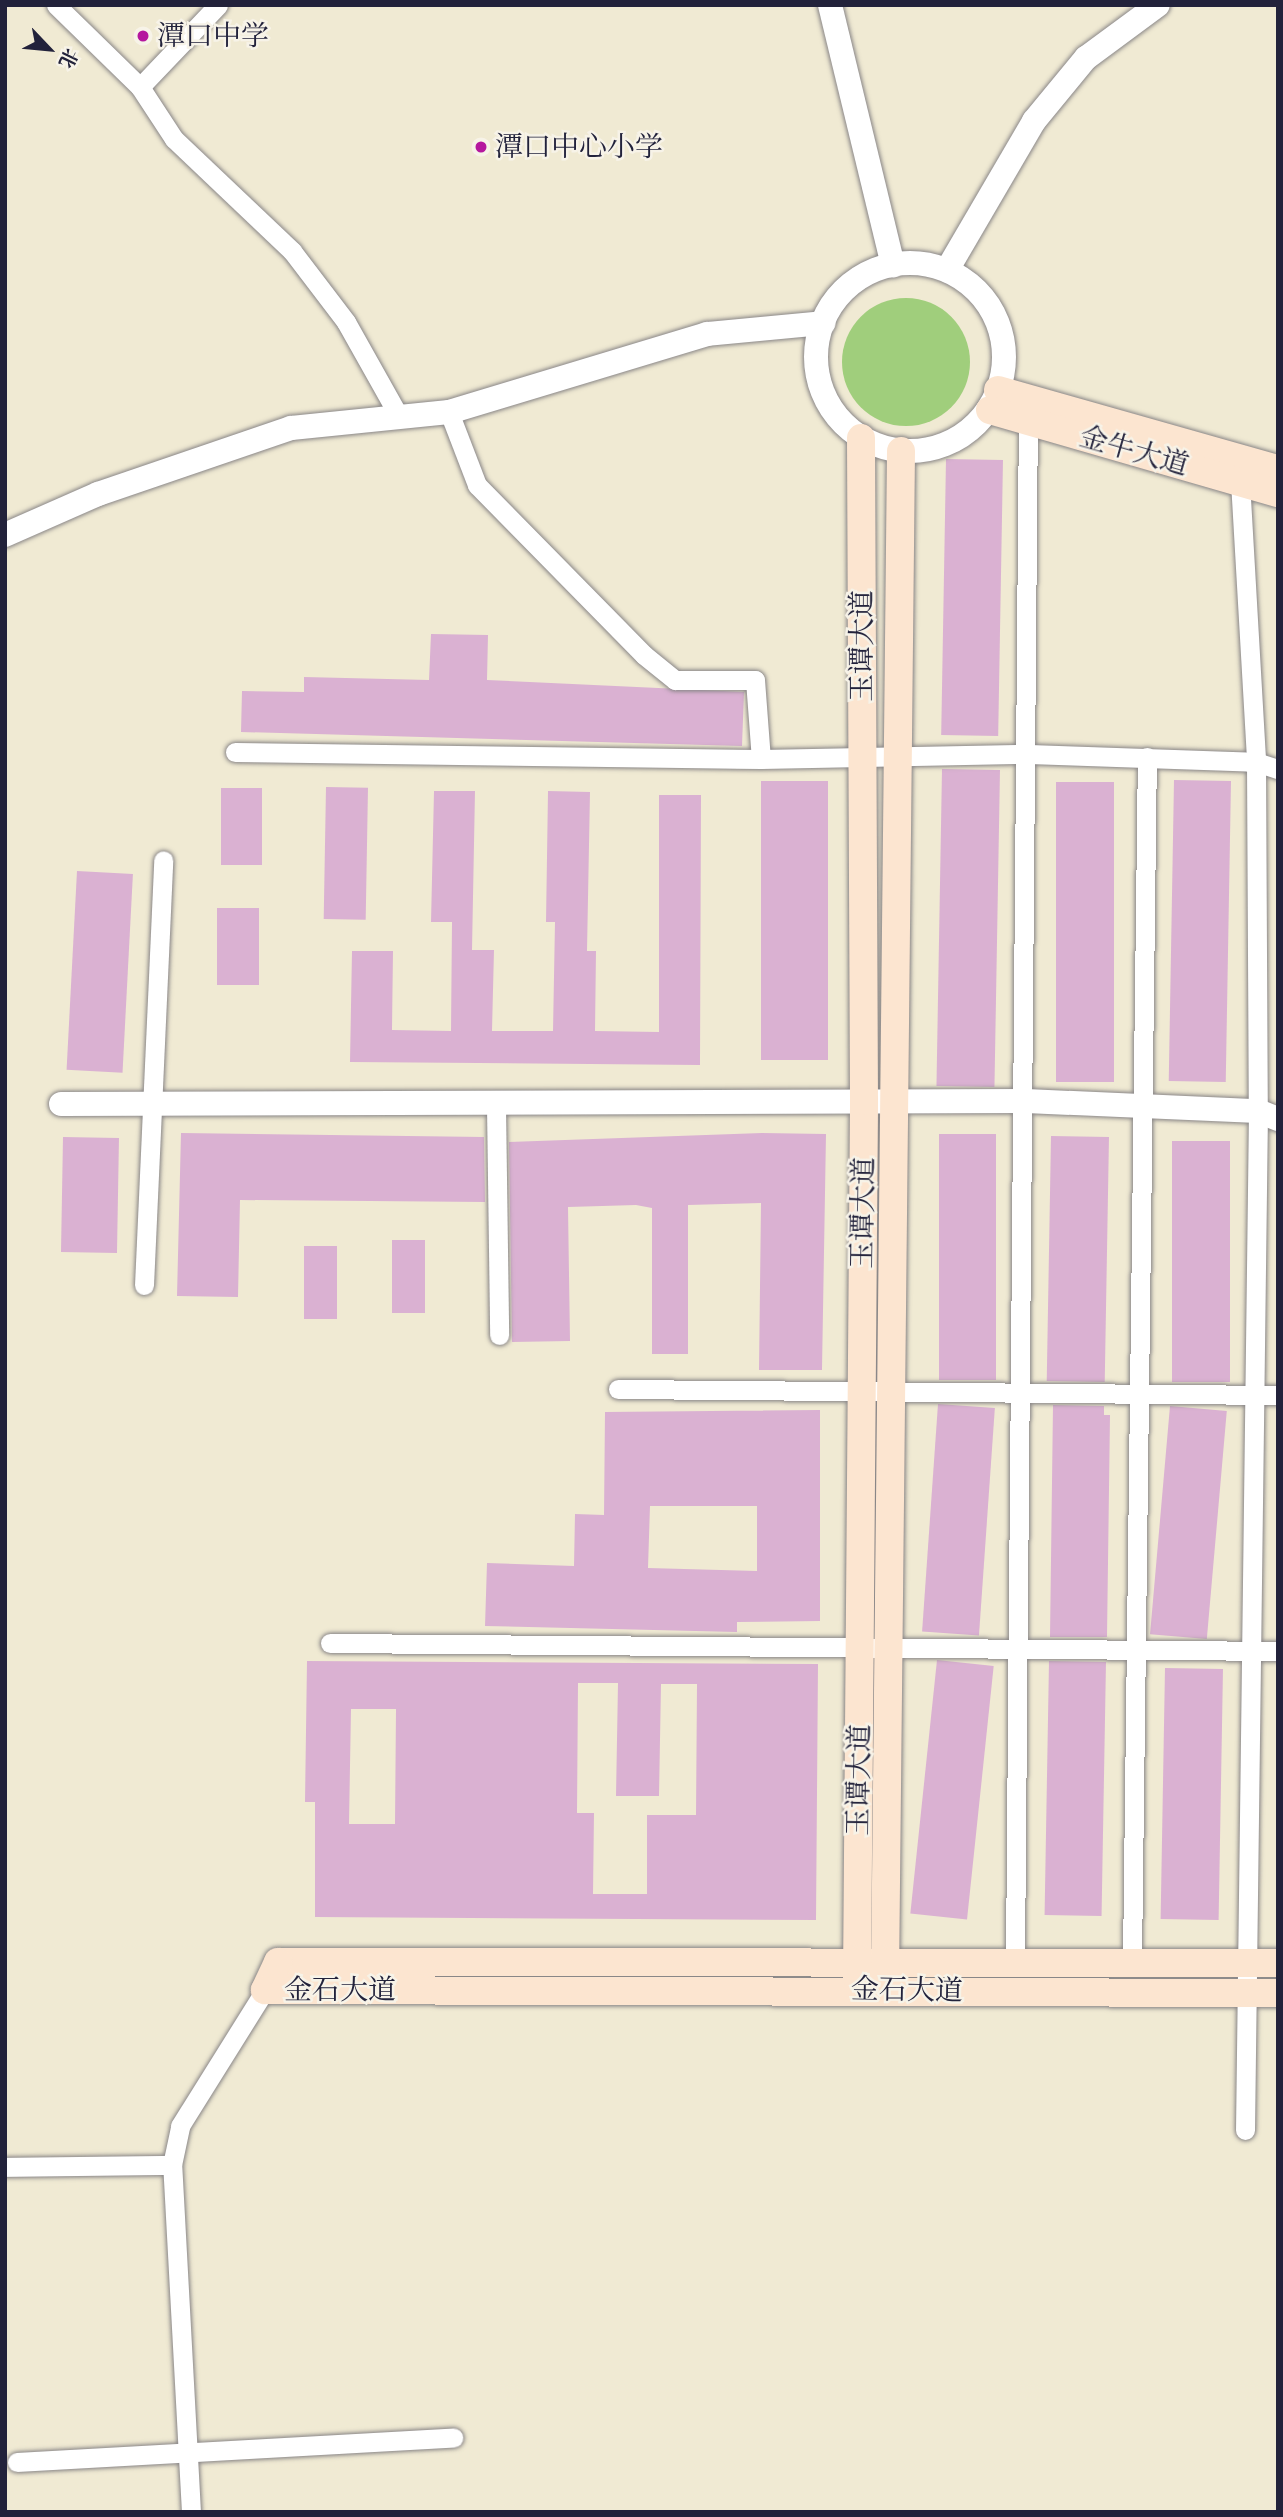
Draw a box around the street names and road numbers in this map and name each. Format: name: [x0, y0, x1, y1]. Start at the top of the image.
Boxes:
street label: 金牛大道: [1076, 419, 1192, 483]
street label: 玉谭大道: [845, 590, 879, 702]
street label: 玉谭大道: [845, 1157, 881, 1269]
street label: 玉谭大道: [841, 1724, 877, 1836]
street label: 金石大道: [851, 1972, 963, 2008]
street label: 金石大道: [284, 1973, 396, 2007]

